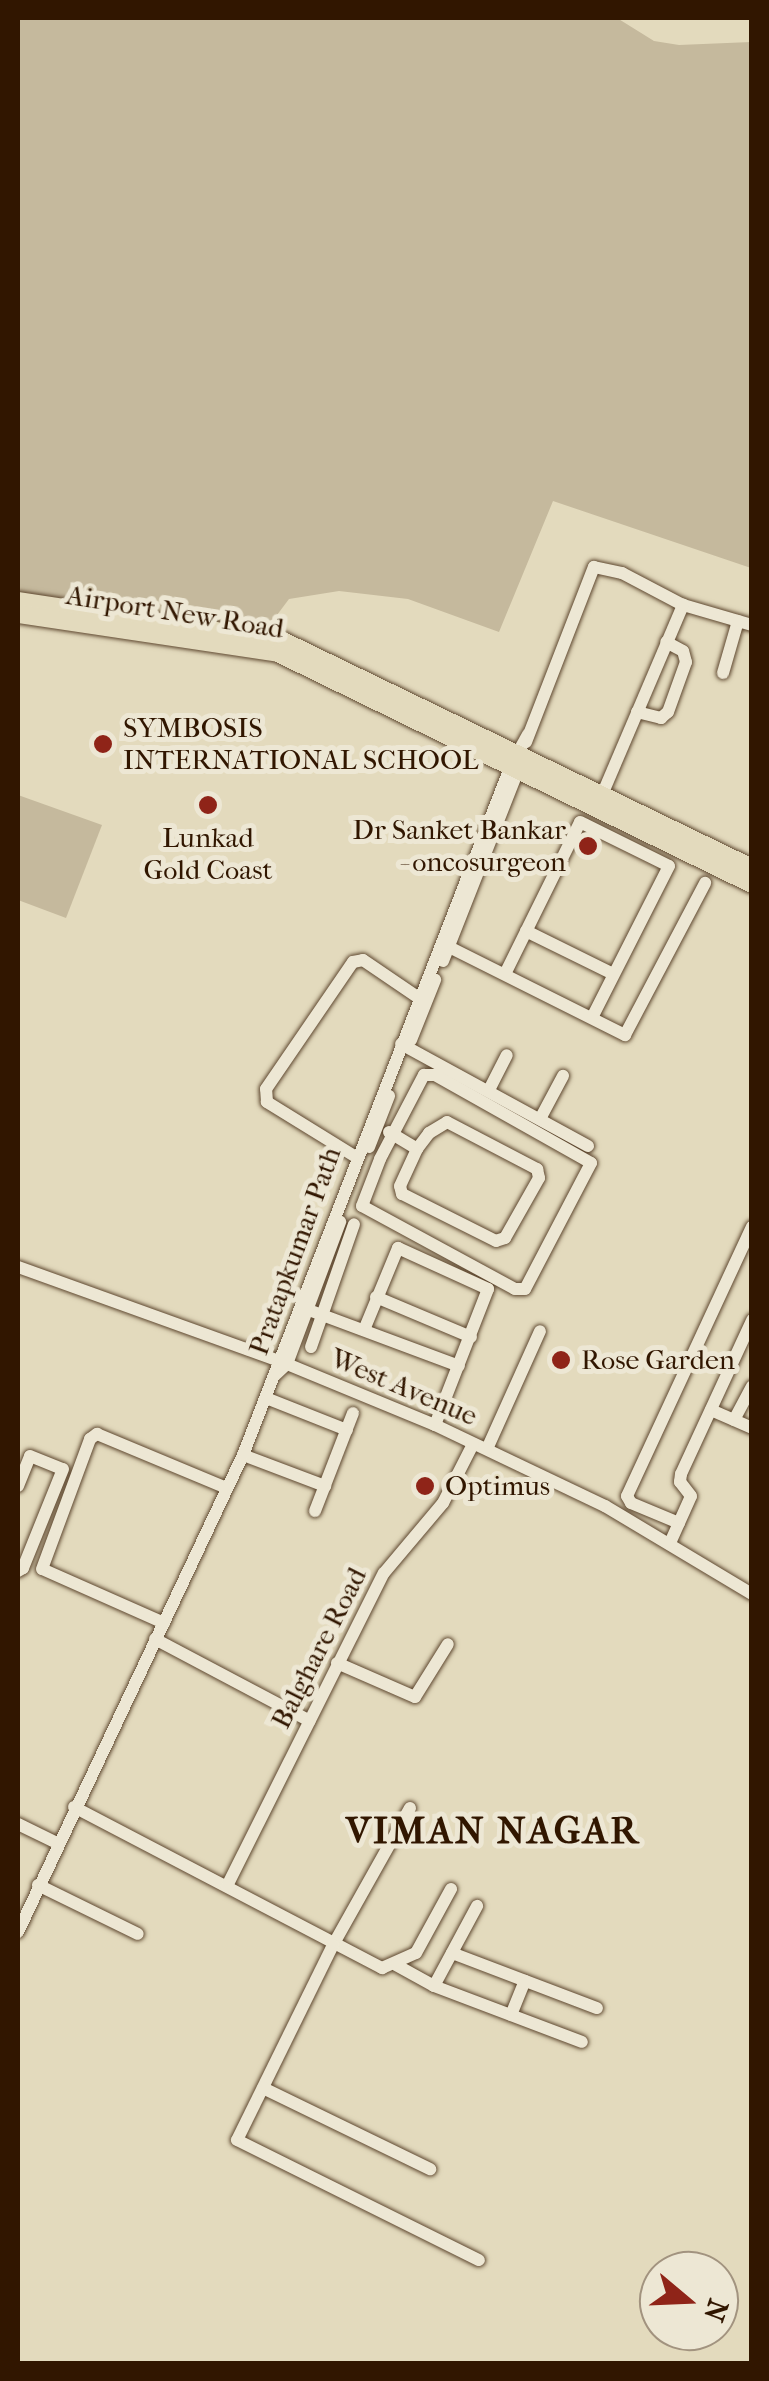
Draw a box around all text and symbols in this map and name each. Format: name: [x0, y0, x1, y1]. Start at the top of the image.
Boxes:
street label: Airport New Road: [64, 578, 286, 646]
place label: SYMBOSIS INTERNATIONAL SCHOOL: [123, 711, 479, 777]
marker: SYMBOSIS INTERNATIONAL SCHOOL: [92, 733, 114, 755]
marker: Lunkad Gold Coast: [197, 794, 219, 816]
place label: Dr Sanket Bankar - oncosurgeon: [353, 813, 566, 879]
place label: Lunkad Gold Coast: [144, 821, 272, 887]
marker: Dr Sanket Bankar - oncosurgeon: [575, 833, 601, 859]
street label: Pratapkumar Path: [242, 1142, 348, 1360]
street label: West Avenue: [326, 1341, 482, 1433]
place label: Rose Garden: [581, 1343, 735, 1377]
marker: Rose Garden: [550, 1349, 572, 1371]
place label: Optimus: [445, 1469, 550, 1503]
marker: Optimus: [414, 1475, 436, 1497]
street label: Balghare Road: [264, 1562, 374, 1734]
district label: VIMAN NAGAR: [346, 1808, 640, 1854]
north arrow: [639, 2251, 739, 2351]
text: N: [697, 2295, 735, 2326]

